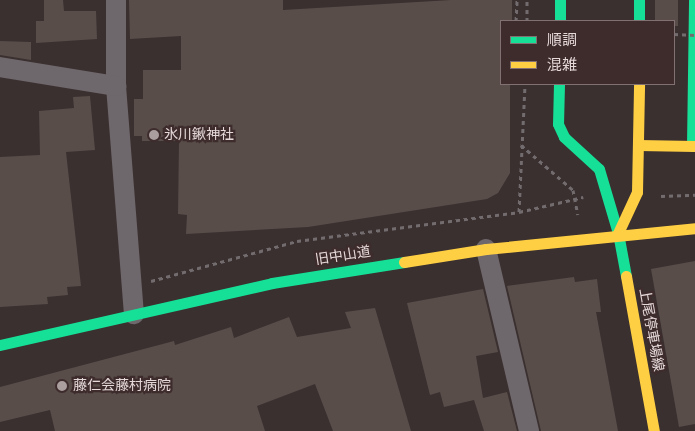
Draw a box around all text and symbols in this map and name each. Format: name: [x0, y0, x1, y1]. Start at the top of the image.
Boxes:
legend: [500, 20, 675, 85]
text: 順調: [547, 30, 577, 51]
text: 混雑: [547, 55, 577, 76]
place label: 氷川鍬神社: [164, 127, 234, 143]
marker: 氷川鍬神社: [148, 129, 160, 141]
street label: 旧中山道: [314, 243, 372, 269]
street label: 上尾停車場線: [635, 287, 667, 373]
place label: 藤仁会藤村病院: [73, 378, 171, 394]
marker: 藤仁会藤村病院: [55, 379, 69, 393]

